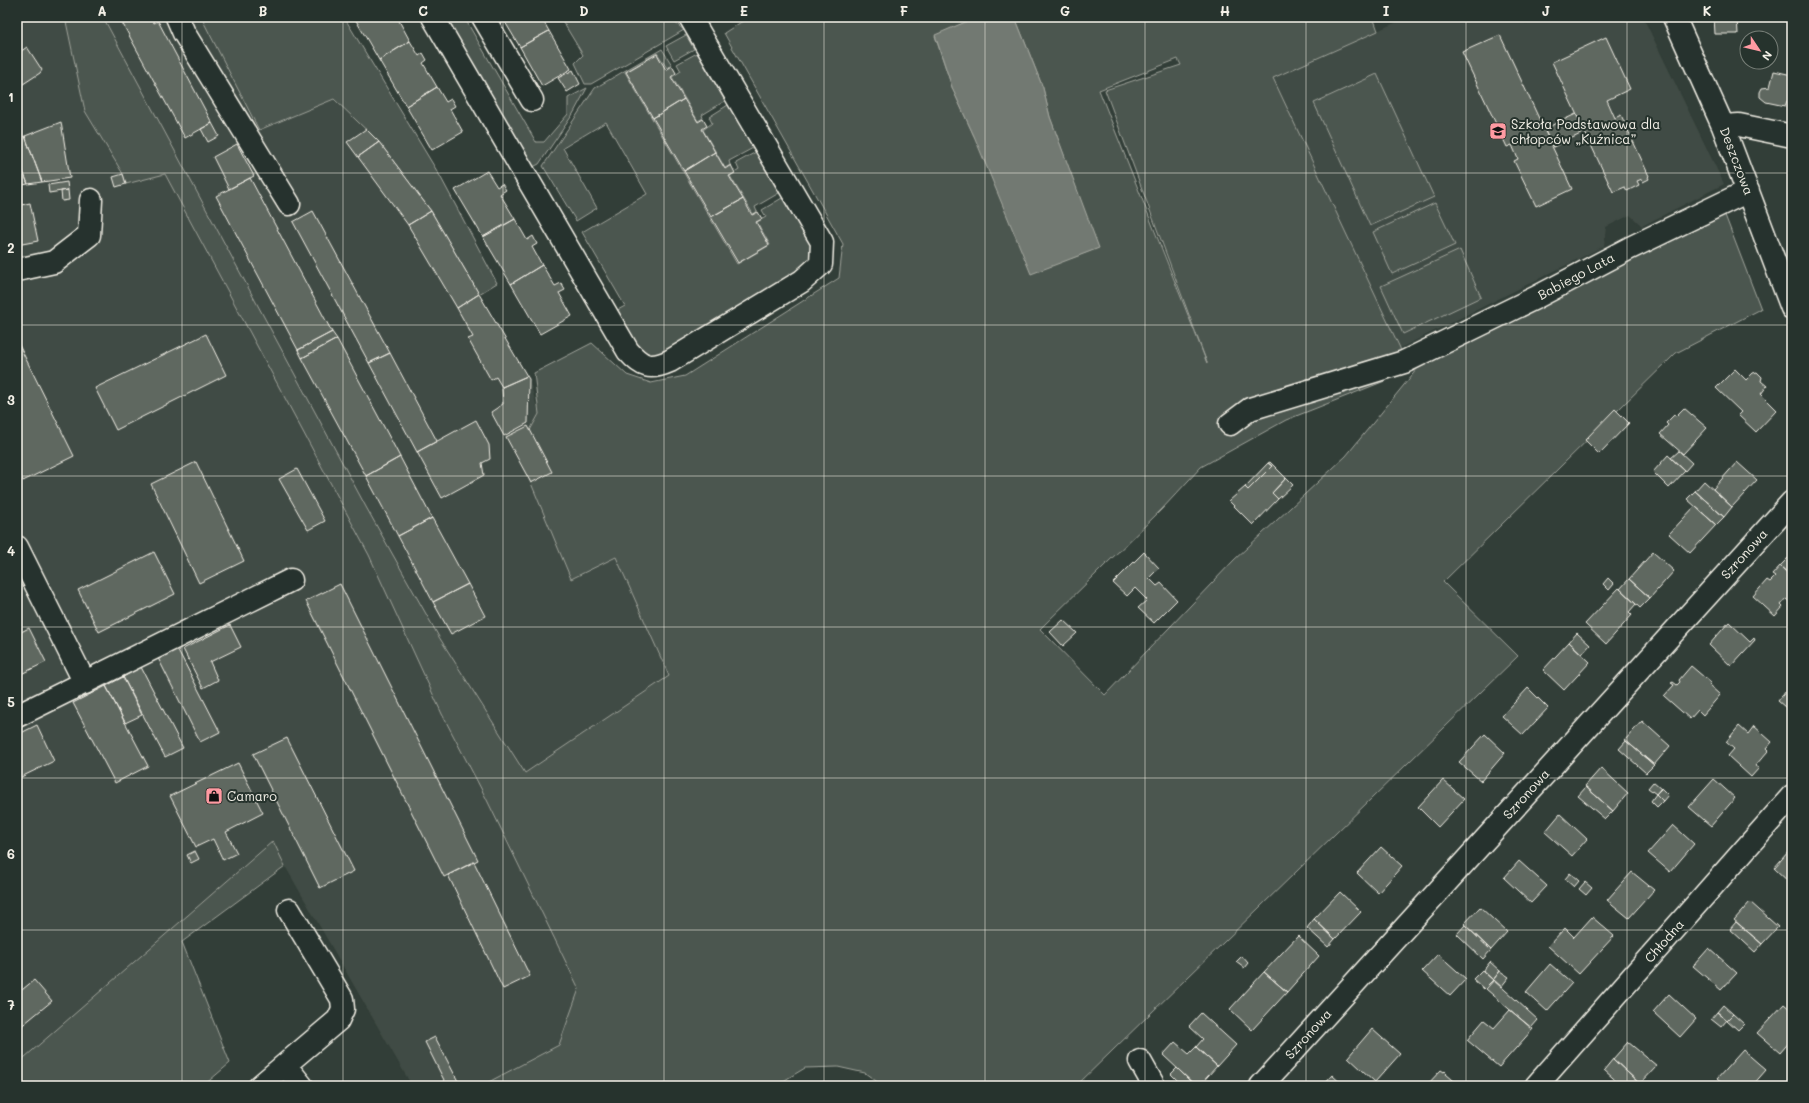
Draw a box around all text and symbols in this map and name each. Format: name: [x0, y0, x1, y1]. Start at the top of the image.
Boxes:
text: A: [97, 2, 107, 19]
text: B: [259, 2, 268, 19]
text: C: [418, 2, 428, 19]
text: D: [579, 2, 589, 19]
text: E: [740, 2, 748, 19]
text: F: [900, 2, 908, 19]
text: G: [1060, 2, 1070, 19]
text: H: [1220, 2, 1230, 19]
text: I: [1383, 2, 1390, 19]
text: J: [1542, 2, 1550, 19]
text: K: [1703, 2, 1712, 19]
north arrow: [1739, 30, 1779, 70]
text: N: [1759, 48, 1776, 64]
text: 1: [8, 88, 14, 105]
place label: Szkoła Podstawowa dla chłopców „Kuźnica”: [1511, 115, 1660, 147]
school or university icon: Szkoła Podstawowa dla chłopców „Kuźnica”: [1488, 121, 1508, 141]
street label: Deszczowa: [1717, 124, 1758, 197]
text: 2: [7, 239, 15, 256]
street label: Babiego Lata: [1534, 248, 1617, 303]
text: 3: [7, 391, 15, 408]
street label: Szronowa: [1717, 525, 1771, 582]
text: 4: [7, 542, 15, 559]
text: 5: [7, 693, 15, 710]
street label: Szronowa: [1499, 765, 1553, 822]
shop icon: Camaro: [204, 786, 224, 806]
place label: Camaro: [227, 787, 277, 804]
text: 6: [7, 845, 15, 862]
street label: Chłodna: [1640, 916, 1687, 966]
text: 7: [7, 996, 15, 1013]
street label: Szronowa: [1281, 1005, 1335, 1062]

